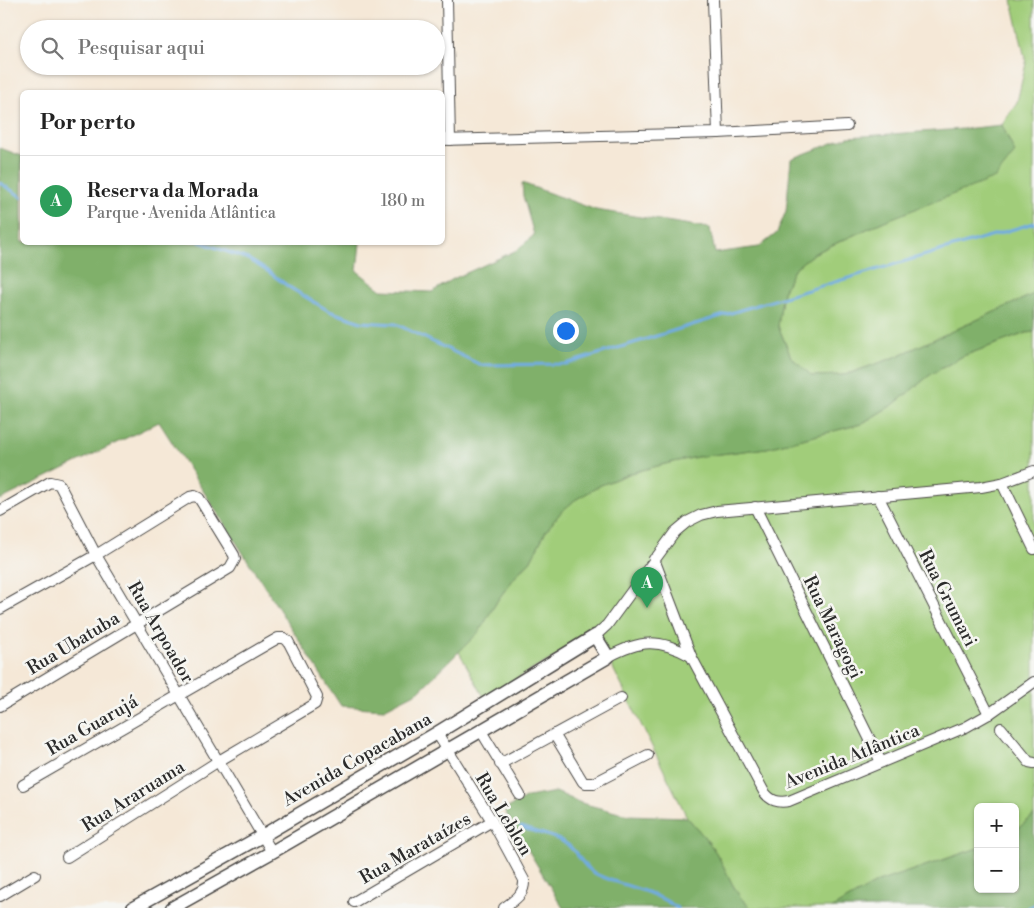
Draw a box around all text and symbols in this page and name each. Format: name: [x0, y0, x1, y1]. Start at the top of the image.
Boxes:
search box: [20, 20, 445, 75]
icon: search: [38, 34, 66, 62]
text: Pesquisar aqui: [78, 36, 205, 60]
text: Por perto: [40, 110, 136, 136]
text: Reserva da Morada: [87, 179, 258, 203]
text: A: [50, 191, 62, 211]
text: 180 m: [381, 191, 425, 211]
text: Parque · Avenida Atlântica: [87, 203, 276, 223]
your location: [553, 318, 579, 344]
street label: Rua Grumari: [913, 546, 982, 651]
pin: A: [631, 567, 663, 608]
street label: Rua Maragogi: [798, 572, 867, 683]
street label: Rua Arpoador: [122, 577, 199, 688]
street label: Rua Ubatuba: [23, 606, 125, 680]
street label: Rua Guarujá: [42, 690, 143, 761]
street label: Avenida Copacabana: [278, 707, 437, 812]
street label: Avenida Atlântica: [780, 719, 924, 794]
street label: Rua Araruama: [77, 755, 190, 837]
street label: Rua Leblon: [470, 768, 538, 860]
map controls: [974, 803, 1019, 893]
button: +: [974, 803, 1019, 848]
street label: Rua Marataízes: [356, 807, 475, 890]
button: −: [974, 848, 1019, 893]

